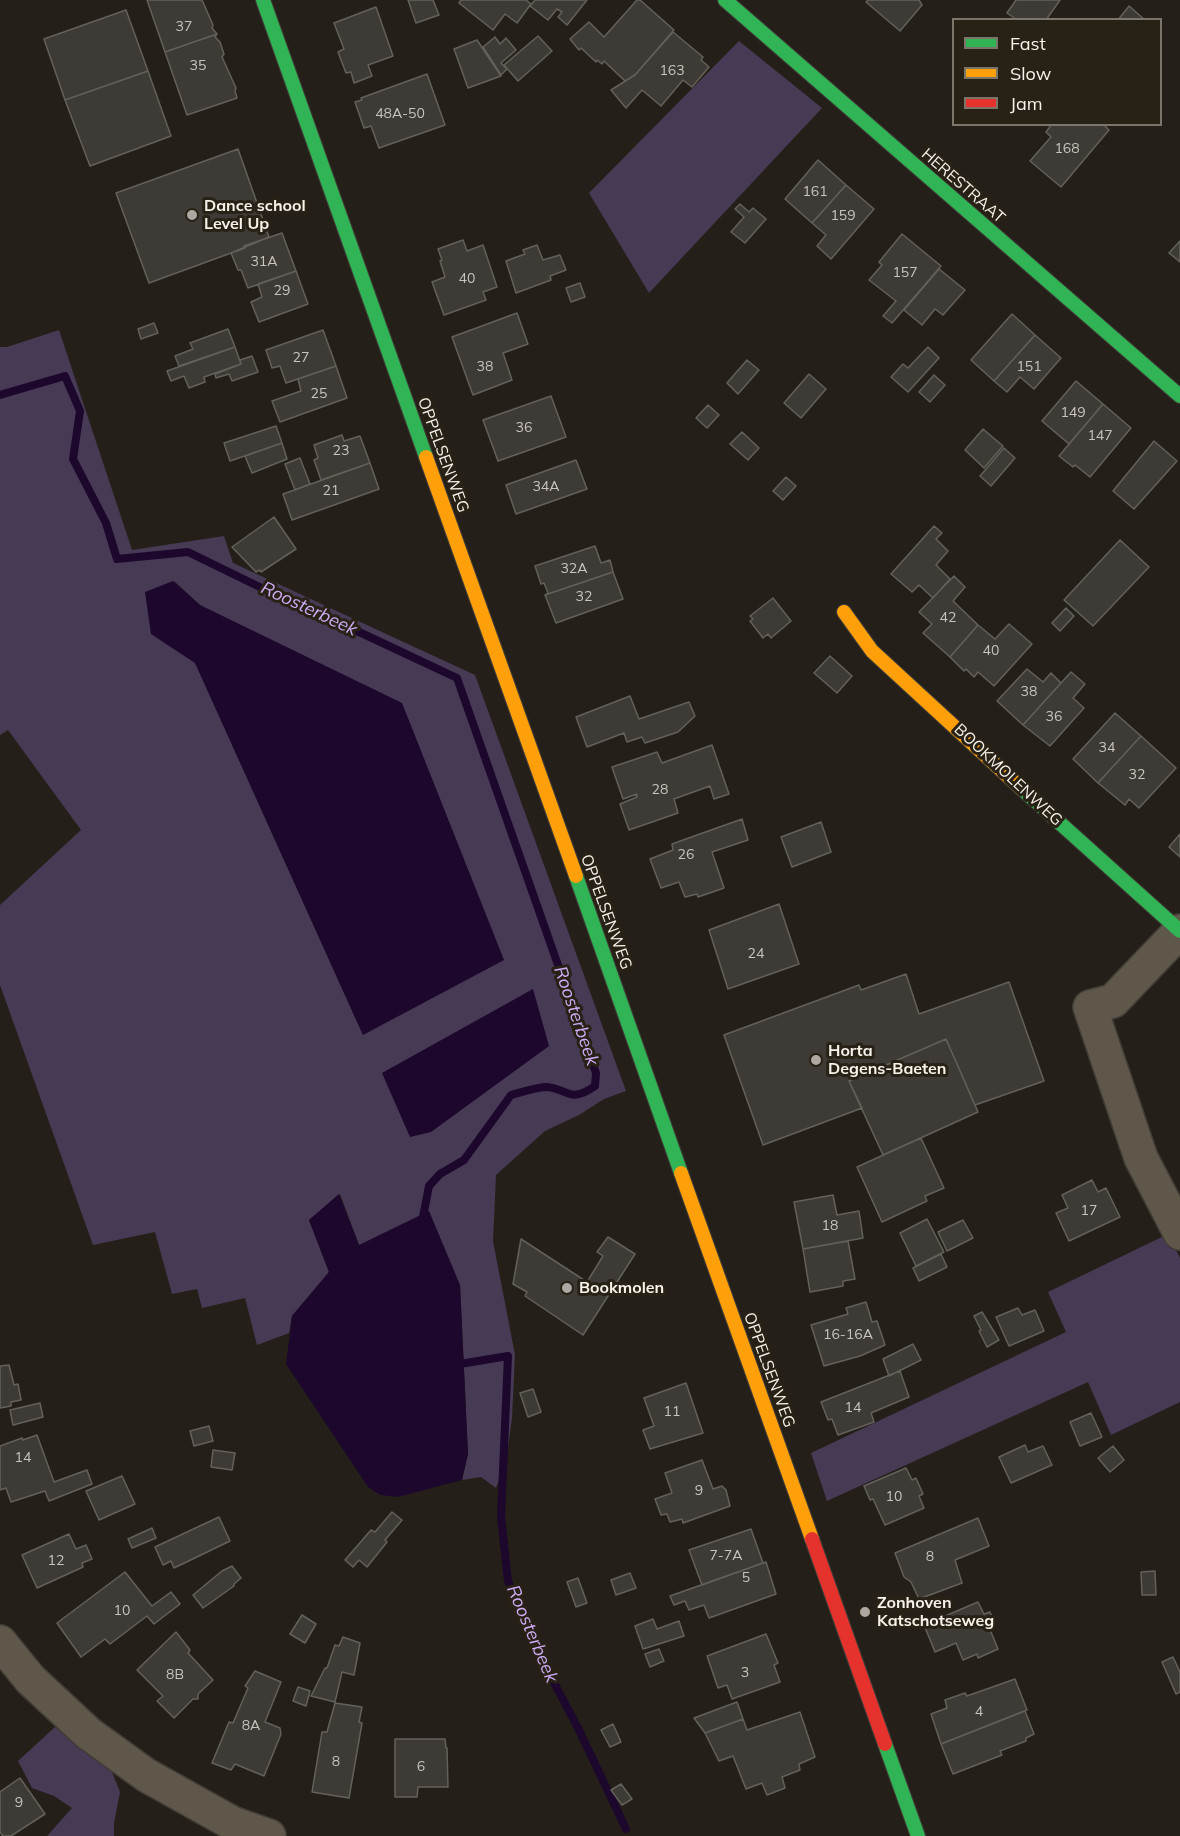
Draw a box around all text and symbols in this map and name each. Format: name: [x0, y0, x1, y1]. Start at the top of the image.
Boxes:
legend: [952, 18, 1162, 126]
house number: 37: [176, 19, 192, 35]
text: Fast: [1010, 32, 1046, 55]
house number: 35: [190, 58, 206, 74]
text: Slow: [1010, 62, 1051, 85]
house number: 163: [659, 63, 685, 79]
text: Jam: [1010, 92, 1043, 115]
house number: 48A-50: [375, 106, 425, 122]
house number: 168: [1054, 141, 1080, 157]
street label: HERESTRAAT: [917, 145, 1009, 227]
house number: 161: [802, 184, 828, 200]
place label: Dance school Level Up: [204, 196, 306, 234]
marker: Dance school Level Up: [185, 208, 199, 222]
house number: 159: [830, 208, 856, 224]
house number: 31A: [250, 254, 278, 270]
house number: 157: [892, 265, 918, 281]
house number: 40: [459, 271, 475, 287]
house number: 29: [274, 283, 290, 299]
house number: 27: [293, 350, 309, 366]
house number: 38: [477, 359, 493, 375]
house number: 151: [1016, 359, 1042, 375]
house number: 25: [311, 386, 327, 402]
street label: OPPELSENWEG: [413, 395, 473, 515]
house number: 149: [1060, 405, 1086, 421]
house number: 36: [516, 420, 532, 436]
house number: 147: [1087, 428, 1113, 444]
house number: 23: [333, 443, 349, 459]
house number: 34A: [532, 479, 560, 495]
house number: 21: [323, 483, 339, 499]
house number: 32A: [560, 561, 588, 577]
water label: Roosterbeek: [257, 577, 361, 641]
house number: 32: [576, 589, 592, 605]
house number: 42: [940, 610, 956, 626]
house number: 40: [983, 643, 999, 659]
house number: 38: [1021, 684, 1037, 700]
house number: 36: [1046, 709, 1062, 725]
street label: BOOKMOLENWEG: [950, 720, 1066, 830]
house number: 34: [1099, 740, 1115, 756]
house number: 32: [1129, 767, 1145, 783]
house number: 28: [652, 782, 668, 798]
house number: 26: [678, 847, 694, 863]
street label: OPPELSENWEG: [576, 852, 636, 972]
house number: 24: [748, 946, 764, 962]
water label: Roosterbeek: [549, 963, 603, 1069]
place label: Horta Degens-Baeten: [828, 1041, 946, 1079]
marker: Horta Degens-Baeten: [809, 1053, 823, 1067]
house number: 17: [1081, 1203, 1097, 1219]
house number: 18: [822, 1218, 838, 1234]
place label: Bookmolen: [579, 1278, 664, 1298]
marker: Bookmolen: [560, 1281, 574, 1295]
street label: OPPELSENWEG: [739, 1310, 799, 1430]
house number: 16-16A: [823, 1327, 873, 1343]
house number: 14: [845, 1400, 861, 1416]
house number: 11: [664, 1404, 680, 1420]
house number: 14: [15, 1450, 31, 1466]
house number: 9: [695, 1483, 703, 1499]
house number: 10: [886, 1489, 902, 1505]
house number: 7-7A: [709, 1548, 743, 1564]
house number: 8: [926, 1549, 934, 1565]
house number: 12: [48, 1553, 64, 1569]
house number: 5: [742, 1570, 750, 1586]
water label: Roosterbeek: [502, 1582, 562, 1686]
place label: Zonhoven Katschotseweg: [877, 1593, 994, 1631]
house number: 10: [114, 1603, 130, 1619]
marker: Zonhoven Katschotseweg: [858, 1605, 872, 1619]
house number: 3: [741, 1665, 749, 1681]
house number: 8B: [166, 1667, 184, 1683]
house number: 4: [975, 1704, 983, 1720]
house number: 8A: [242, 1718, 260, 1734]
house number: 8: [332, 1754, 340, 1770]
house number: 6: [417, 1759, 425, 1775]
house number: 9: [15, 1795, 23, 1811]

